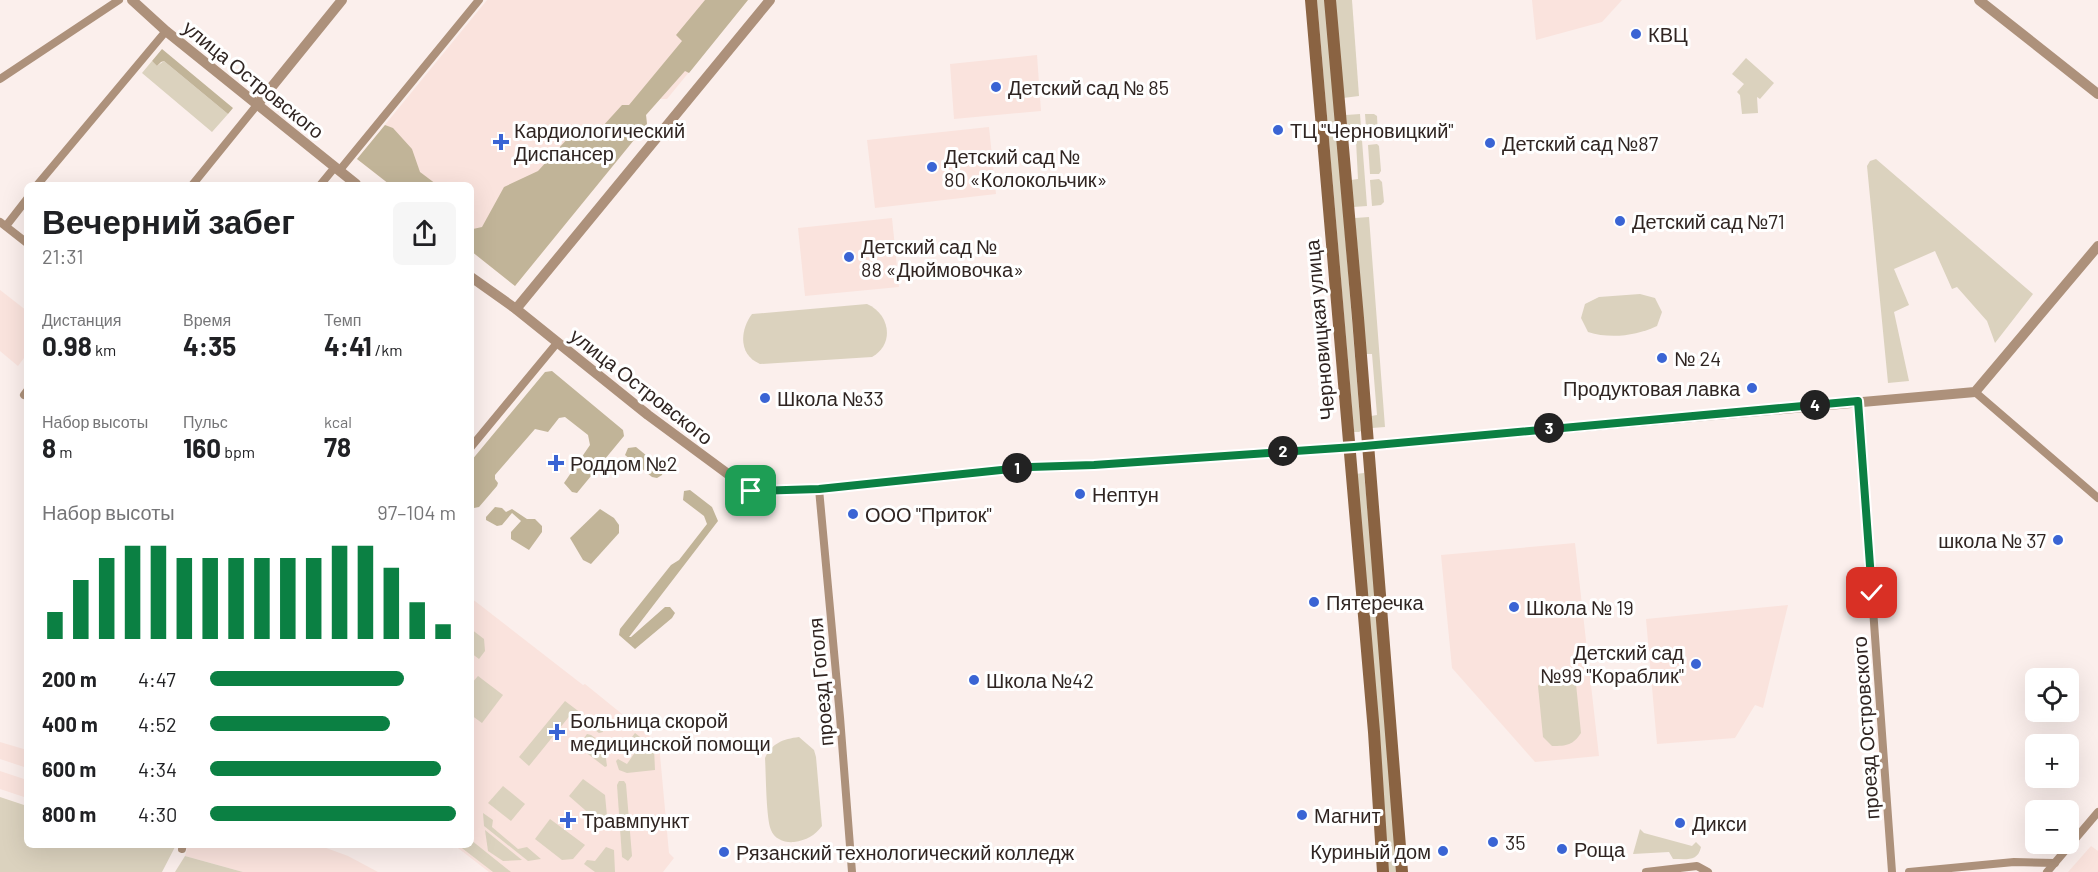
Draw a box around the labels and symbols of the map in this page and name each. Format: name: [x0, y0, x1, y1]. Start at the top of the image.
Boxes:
street label: улица Островского: [179, 15, 329, 143]
place label: КВЦ: [1648, 22, 1688, 46]
marker: КВЦ: [1629, 27, 1643, 41]
place label: Детский сад № 85: [1008, 75, 1169, 99]
marker: Детский сад № 85: [989, 80, 1003, 94]
place label: Кардиологический Диспансер: [514, 118, 685, 165]
place label: ТЦ "Черновицкий": [1290, 118, 1454, 142]
marker: ТЦ "Черновицкий": [1271, 123, 1285, 137]
place label: Детский сад №87: [1502, 131, 1659, 155]
marker: Кардиологический Диспансер: [492, 133, 510, 151]
marker: Детский сад №87: [1483, 136, 1497, 150]
place label: Детский сад № 80 «Колокольчик»: [944, 144, 1107, 191]
marker: Детский сад № 80 «Колокольчик»: [925, 160, 939, 174]
place label: Детский сад №71: [1632, 209, 1785, 233]
marker: Детский сад №71: [1613, 214, 1627, 228]
place label: Детский сад № 88 «Дюймовочка»: [861, 234, 1024, 281]
street label: Черновицкая улица: [1299, 238, 1339, 421]
marker: Детский сад № 88 «Дюймовочка»: [842, 250, 856, 264]
street label: улица Островского: [566, 323, 718, 449]
place label: № 24: [1674, 346, 1721, 370]
marker: № 24: [1655, 351, 1669, 365]
place label: Продуктовая лавка: [1563, 376, 1741, 400]
marker: Продуктовая лавка: [1745, 381, 1759, 395]
place label: Школа №33: [777, 386, 884, 410]
pin: 4: [1800, 390, 1830, 420]
marker: Школа №33: [758, 391, 772, 405]
pin: 3: [1534, 413, 1564, 443]
pin: 2: [1268, 436, 1298, 466]
place label: Роддом №2: [570, 451, 678, 475]
pin: 1: [1002, 453, 1032, 483]
marker: Роддом №2: [547, 454, 565, 472]
pin: [725, 465, 776, 516]
place label: Нептун: [1092, 482, 1159, 506]
marker: Нептун: [1073, 487, 1087, 501]
place label: ООО "Приток": [865, 502, 992, 526]
marker: ООО "Приток": [846, 507, 860, 521]
place label: школа № 37: [1938, 528, 2047, 552]
marker: школа № 37: [2051, 533, 2065, 547]
pin: [1846, 567, 1897, 618]
place label: Пятеречка: [1326, 590, 1424, 614]
marker: Пятеречка: [1307, 595, 1321, 609]
place label: Школа № 19: [1526, 595, 1634, 619]
marker: Школа № 19: [1507, 600, 1521, 614]
street label: проезд Гоголя: [802, 617, 838, 747]
street label: проезд Островского: [1847, 636, 1883, 820]
place label: Детский сад №99 "Кораблик": [1540, 640, 1684, 687]
marker: Детский сад №99 "Кораблик": [1689, 657, 1703, 671]
place label: Школа №42: [986, 668, 1094, 692]
marker: Школа №42: [967, 673, 981, 687]
place label: Больница скорой медицинской помощи: [570, 708, 771, 755]
marker: Больница скорой медицинской помощи: [548, 723, 566, 741]
place label: Магнит: [1314, 803, 1381, 827]
place label: Травмпункт: [582, 808, 690, 832]
marker: Магнит: [1295, 808, 1309, 822]
marker: Травмпункт: [559, 811, 577, 829]
place label: Дикси: [1692, 811, 1747, 835]
marker: Дикси: [1673, 816, 1687, 830]
place label: 35: [1505, 830, 1526, 854]
marker: 35: [1486, 835, 1500, 849]
place label: Роща: [1574, 837, 1626, 861]
place label: Куриный дом: [1310, 839, 1431, 863]
place label: Рязанский технологический колледж: [736, 840, 1075, 864]
marker: Роща: [1555, 842, 1569, 856]
marker: Куриный дом: [1436, 844, 1450, 858]
marker: Рязанский технологический колледж: [717, 845, 731, 859]

